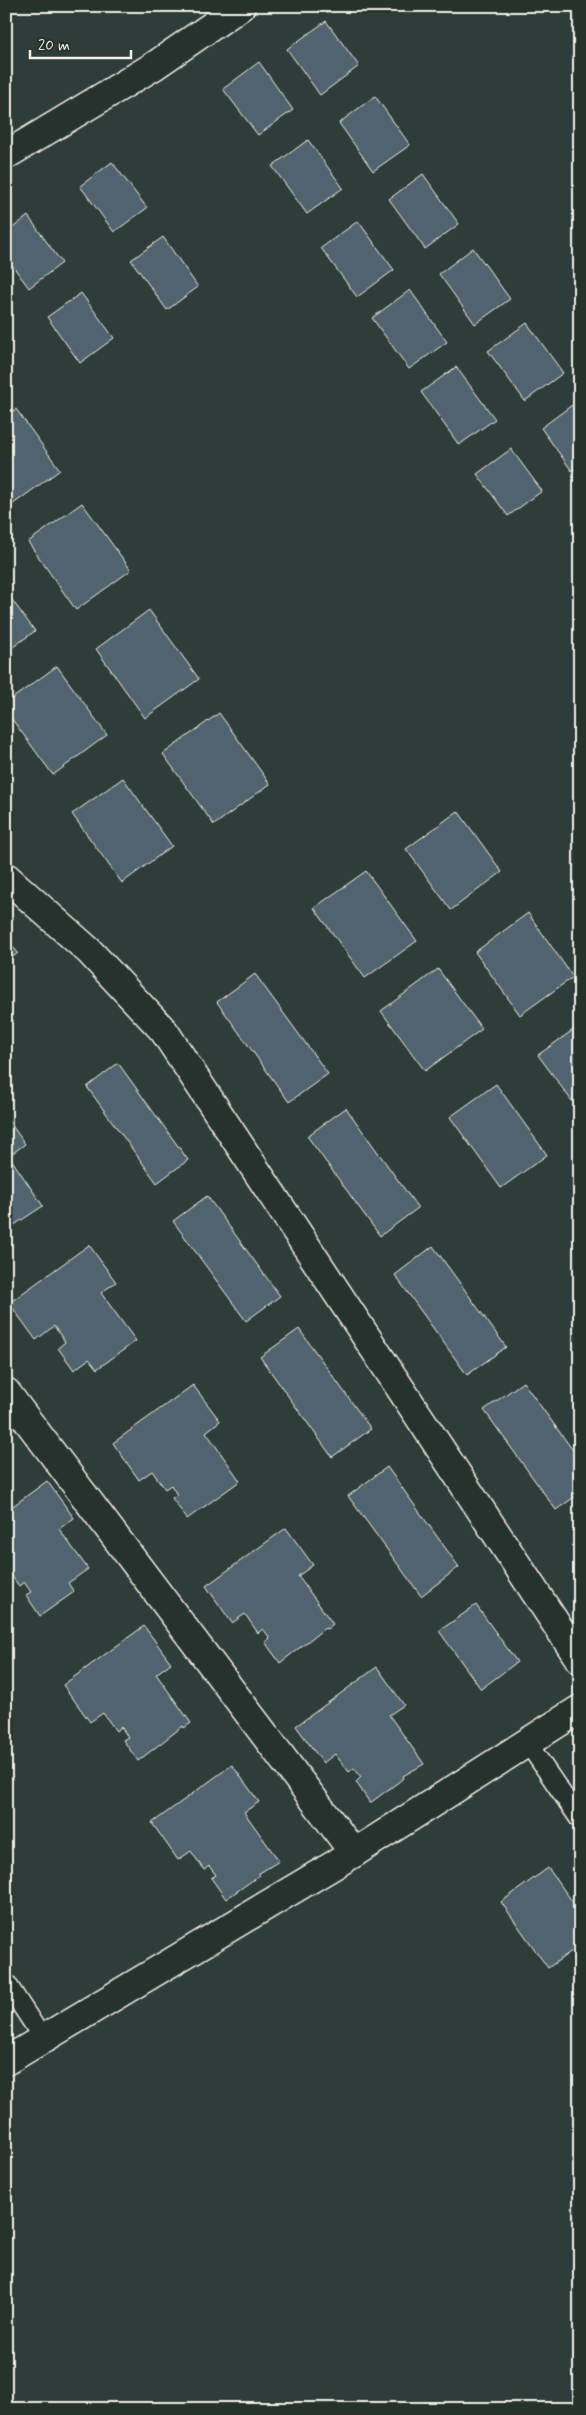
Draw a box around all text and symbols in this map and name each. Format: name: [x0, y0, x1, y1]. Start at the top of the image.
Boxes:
scale bar: [30, 28, 131, 60]
text: 20 m: [38, 36, 70, 56]

